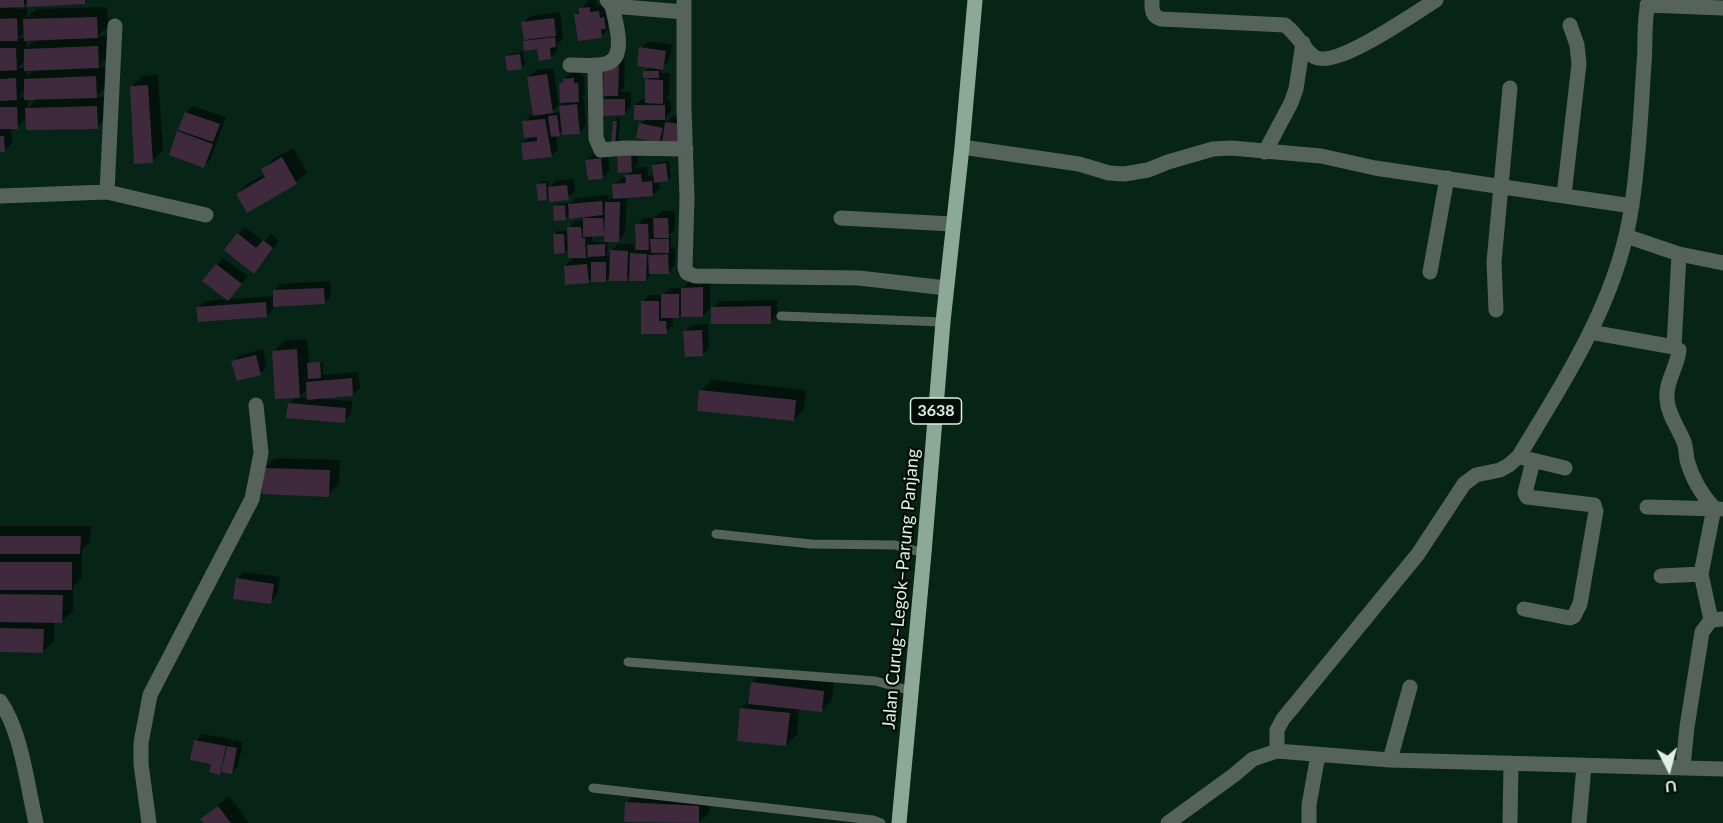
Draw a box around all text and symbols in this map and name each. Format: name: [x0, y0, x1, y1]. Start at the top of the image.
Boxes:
road number: 3638: [910, 398, 962, 424]
street label: Jalan Curug–Legok–Parung Panjang: [878, 448, 924, 730]
north arrow: [1639, 739, 1699, 799]
text: U: [1664, 777, 1678, 797]

